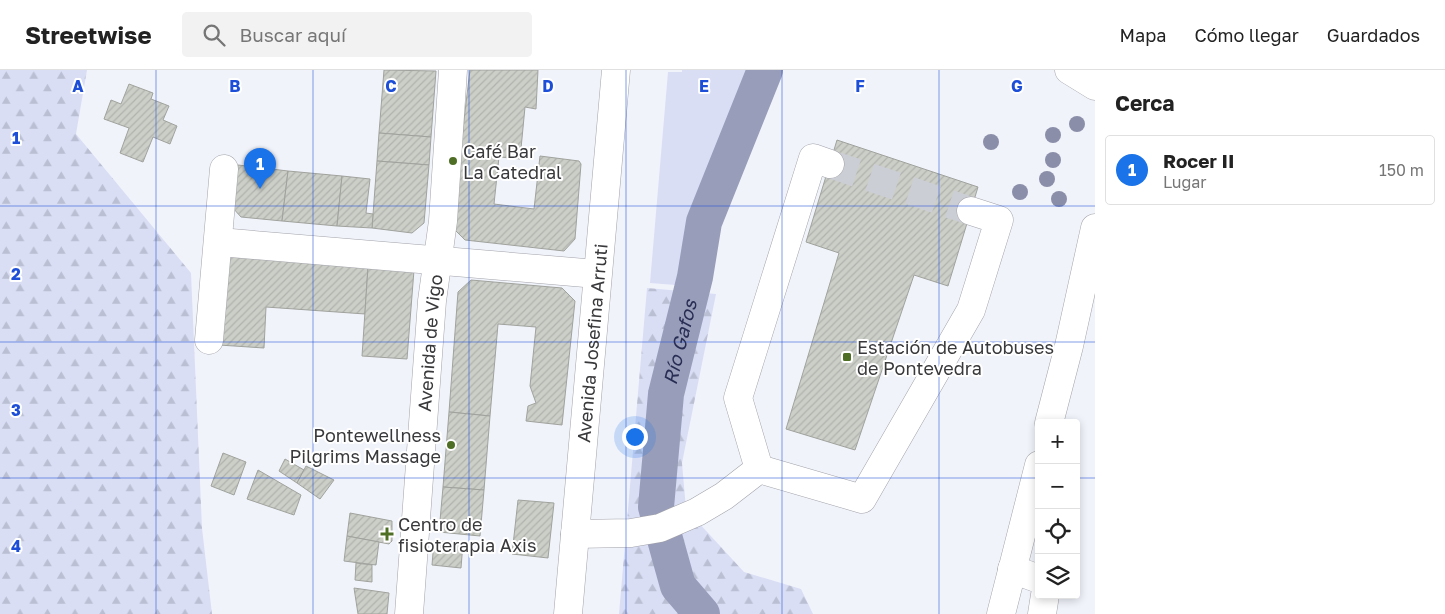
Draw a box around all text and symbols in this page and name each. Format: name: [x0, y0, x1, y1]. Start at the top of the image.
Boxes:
search box: [182, 12, 532, 57]
text: Streetwise: [25, 20, 152, 49]
icon: search: [200, 21, 228, 49]
text: Buscar aquí: [240, 23, 346, 46]
text: Mapa: [1120, 24, 1166, 46]
text: Cómo llegar: [1194, 24, 1299, 46]
text: Guardados: [1327, 24, 1420, 46]
text: A: [72, 76, 84, 96]
text: B: [229, 76, 241, 96]
text: C: [385, 76, 397, 96]
text: D: [542, 76, 554, 96]
text: E: [699, 76, 709, 96]
text: F: [855, 76, 865, 96]
text: G: [1011, 76, 1023, 96]
text: Cerca: [1115, 90, 1174, 116]
text: 1: [12, 128, 20, 148]
place label: Café Bar La Catedral: [463, 140, 562, 183]
pin: 1: [244, 148, 276, 189]
text: Rocer II: [1163, 149, 1235, 172]
marker: Café Bar La Catedral: [447, 155, 459, 167]
text: 1: [1128, 160, 1136, 180]
text: 150 m: [1379, 160, 1424, 180]
text: Lugar: [1163, 172, 1207, 192]
street label: Avenida Josefina Arruti: [572, 243, 612, 443]
text: 2: [11, 264, 21, 284]
street label: Avenida de Vigo: [413, 273, 447, 412]
water label: Río Gafos: [657, 296, 701, 387]
place label: Estación de Autobuses de Pontevedra: [857, 336, 1054, 379]
marker: Estación de Autobuses de Pontevedra: [841, 351, 853, 363]
text: 3: [11, 400, 21, 420]
map controls: [1035, 419, 1080, 599]
button: +: [1035, 419, 1080, 464]
place label: Pontewellness Pilgrims Massage: [290, 424, 441, 467]
your location: [622, 424, 648, 450]
marker: Pontewellness Pilgrims Massage: [445, 439, 457, 451]
button: −: [1035, 464, 1080, 509]
button: locate: [1035, 509, 1080, 554]
place label: Centro de fisioterapia Axis: [398, 513, 536, 556]
marker: Centro de fisioterapia Axis: [380, 527, 394, 541]
text: 4: [11, 536, 21, 556]
button: layers: [1035, 554, 1080, 599]

